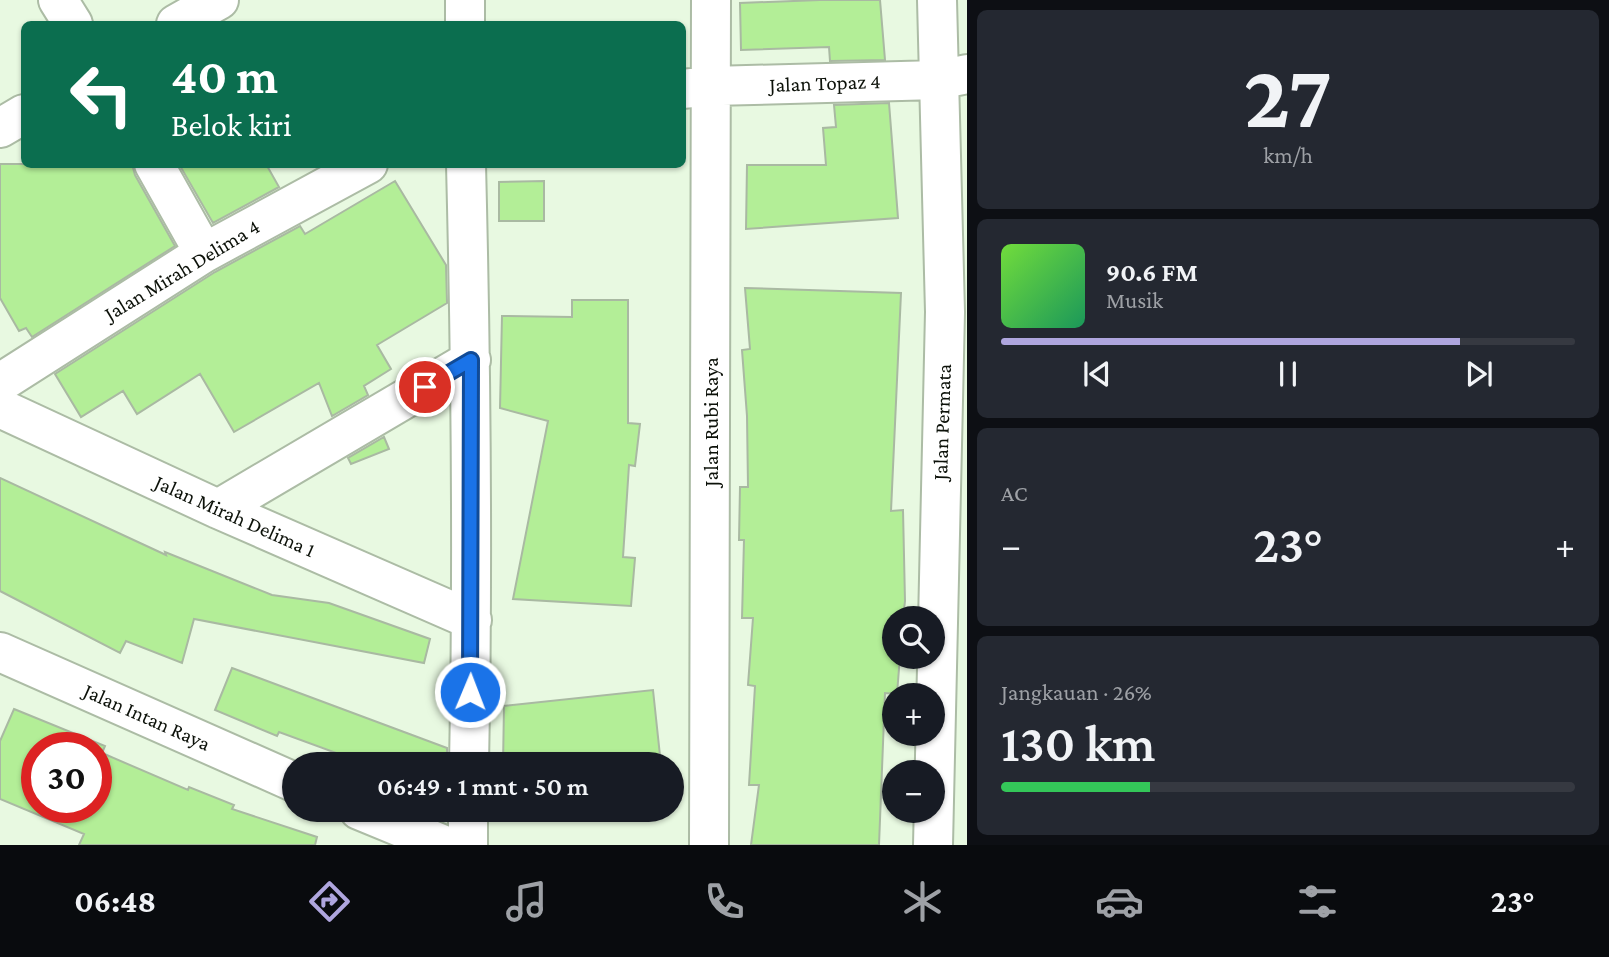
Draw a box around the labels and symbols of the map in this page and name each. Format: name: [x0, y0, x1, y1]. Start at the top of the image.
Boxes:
street label: Jalan Topaz 4: [767, 69, 881, 97]
street label: Jalan Mirah Delima 4: [98, 214, 264, 327]
pin: [395, 357, 455, 417]
street label: Jalan Rubi Raya: [699, 357, 723, 489]
street label: Jalan Permata: [928, 363, 956, 483]
street label: Jalan Mirah Delima 1: [149, 469, 319, 562]
position arrow: [433, 655, 507, 729]
street label: Jalan Intan Raya: [78, 678, 214, 756]
speed limit sign: 30: [21, 732, 112, 823]

